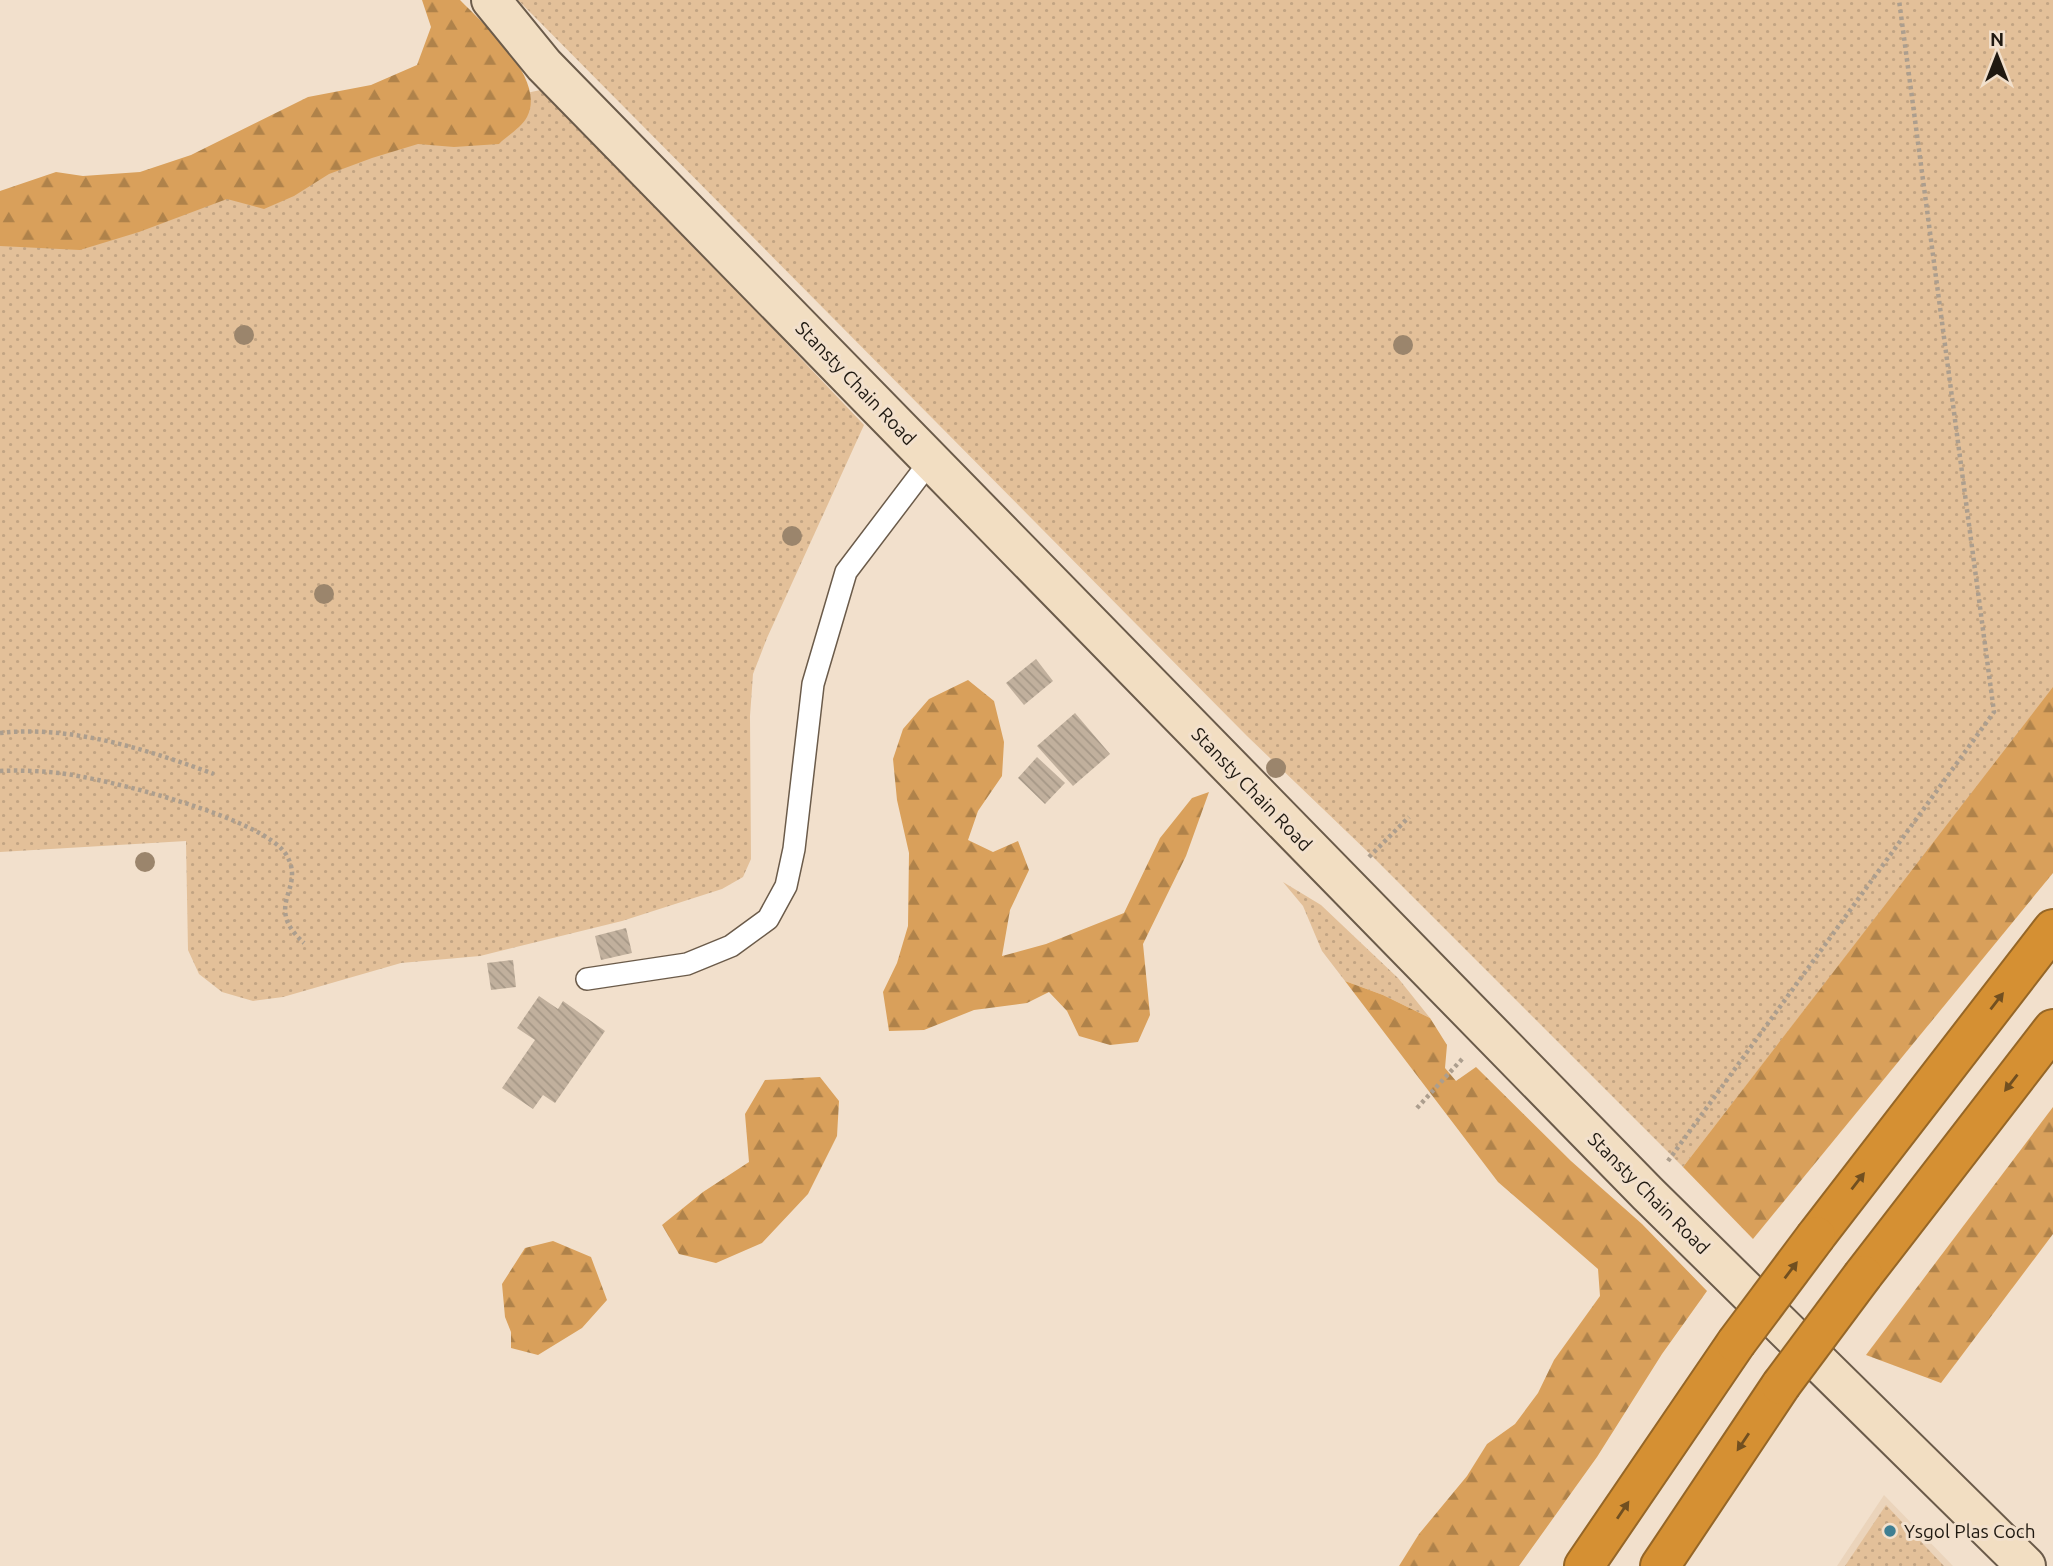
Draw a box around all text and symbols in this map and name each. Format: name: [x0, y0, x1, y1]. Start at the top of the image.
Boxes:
north arrow: [1962, 21, 2032, 91]
text: N: [1990, 28, 2004, 50]
street label: Stansty Chain Road: [791, 317, 921, 449]
street label: Stansty Chain Road: [1187, 723, 1317, 855]
one-way arrow: [1989, 993, 2004, 1011]
one-way arrow: [2004, 1073, 2019, 1091]
street label: Stansty Chain Road: [1584, 1128, 1714, 1258]
one-way arrow: [1851, 1173, 1866, 1191]
one-way arrow: [1784, 1261, 1798, 1279]
one-way arrow: [1736, 1433, 1750, 1451]
one-way arrow: [1616, 1500, 1629, 1519]
place label: Ysgol Plas Coch: [1904, 1520, 2035, 1542]
marker: Ysgol Plas Coch: [1882, 1523, 1898, 1539]

